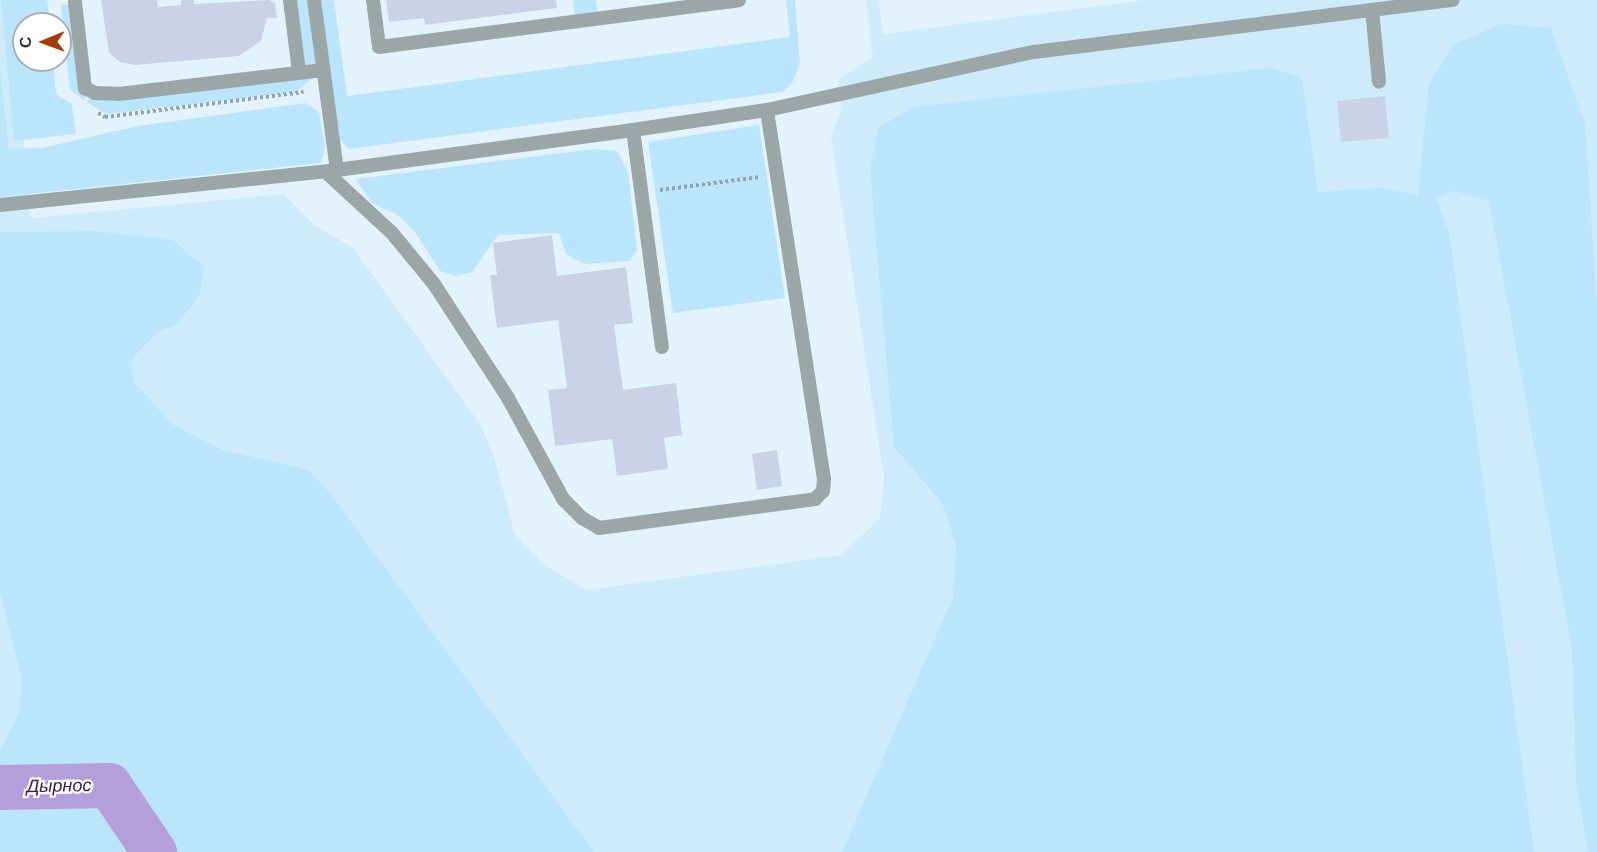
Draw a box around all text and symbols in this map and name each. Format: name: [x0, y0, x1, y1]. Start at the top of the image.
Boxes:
north arrow: [12, 12, 72, 72]
text: С: [16, 36, 35, 48]
water label: Дырнос: [26, 775, 92, 797]

